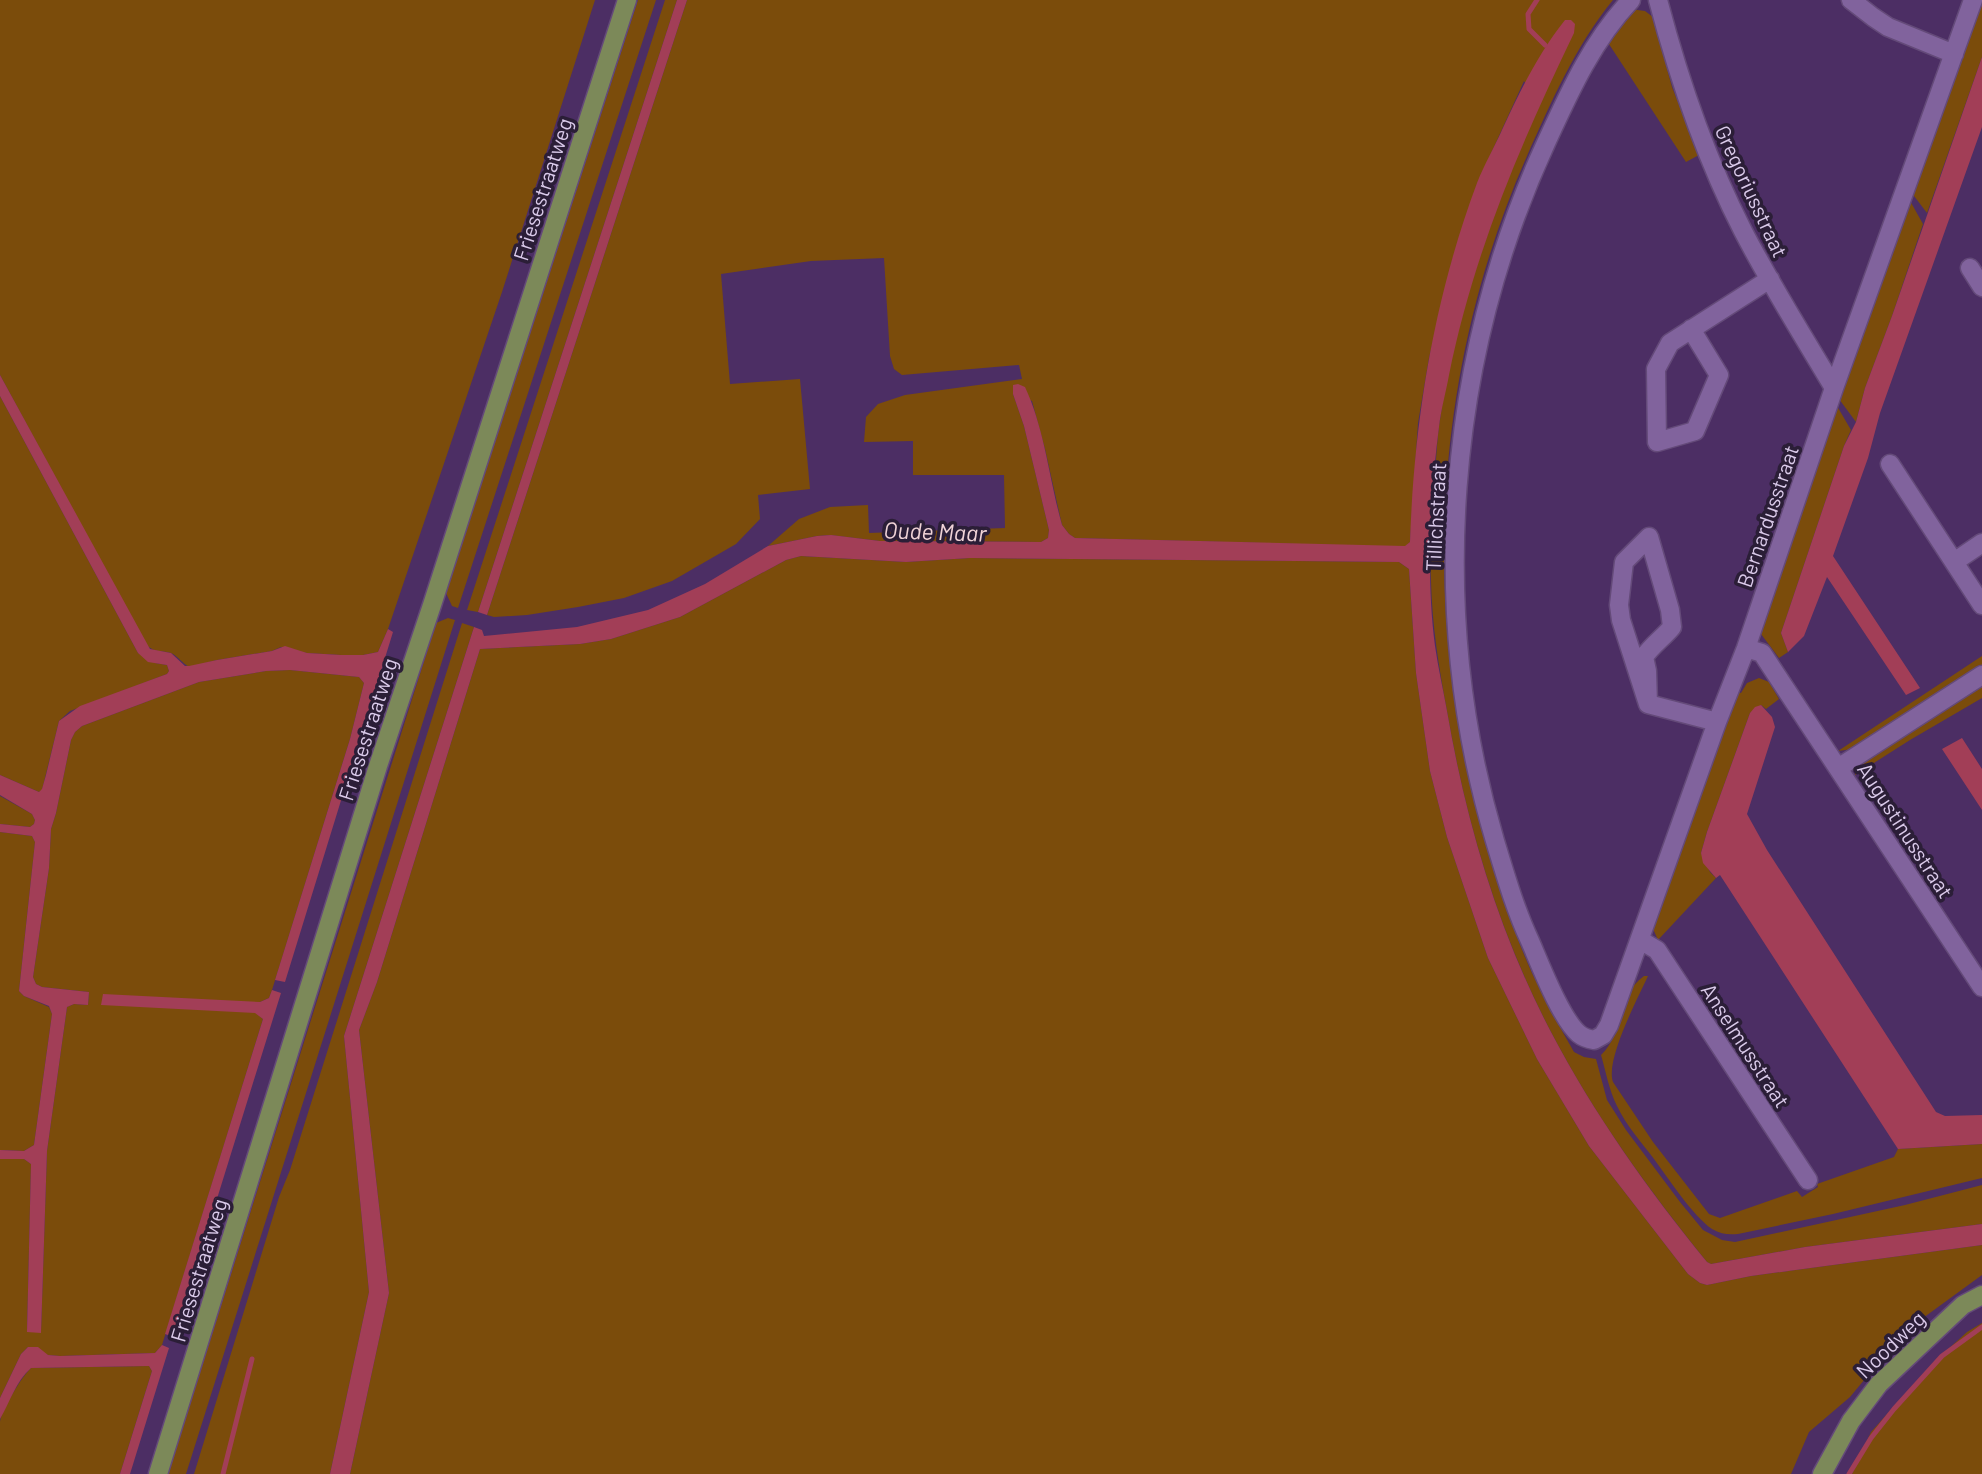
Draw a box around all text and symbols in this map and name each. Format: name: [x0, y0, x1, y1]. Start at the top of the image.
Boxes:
street label: Friesestraatweg: [507, 115, 577, 263]
street label: Gregoriusstraat: [1711, 121, 1793, 261]
street label: Bernardusstraat: [1731, 442, 1803, 590]
street label: Tillichstraat: [1420, 462, 1450, 572]
water label: Oude Maar: [883, 515, 988, 547]
street label: Friesestraatweg: [332, 655, 402, 803]
street label: Augustinusstraat: [1853, 758, 1959, 902]
street label: Anselmusstraat: [1697, 978, 1795, 1112]
street label: Friesestraatweg: [164, 1195, 232, 1345]
street label: Noodweg: [1850, 1305, 1930, 1383]

